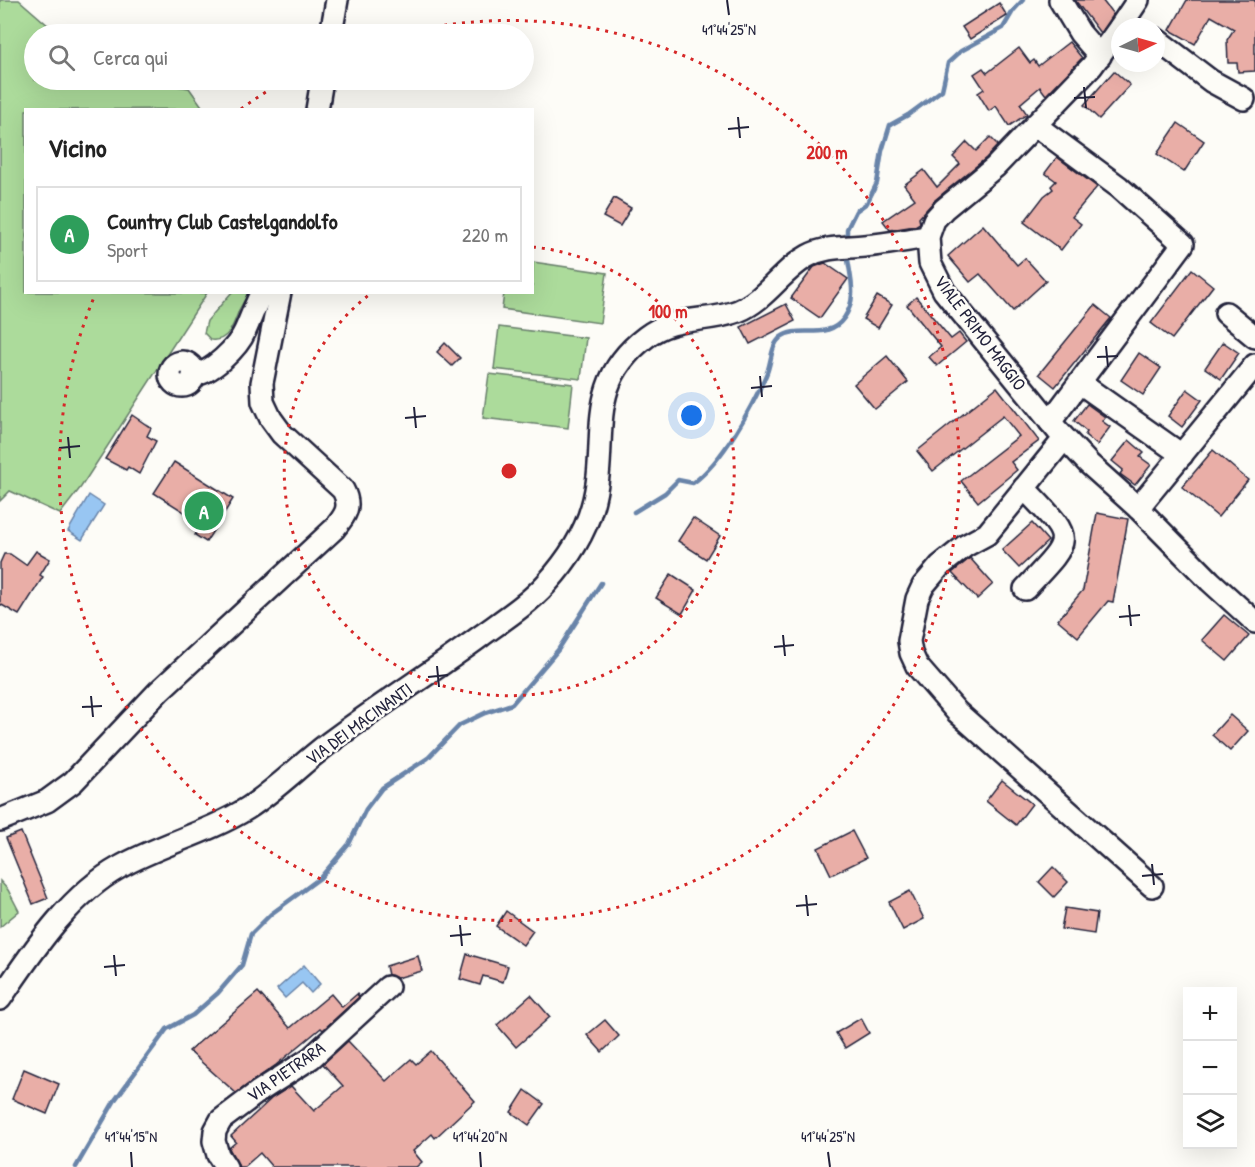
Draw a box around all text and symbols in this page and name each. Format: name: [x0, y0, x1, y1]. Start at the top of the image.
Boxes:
north arrow: [1111, 18, 1165, 72]
text: 41°44'25"N: [702, 19, 756, 40]
search box: [24, 24, 534, 90]
icon: search: [45, 41, 78, 74]
text: Cerca qui: [93, 42, 168, 72]
text: Vicino: [48, 130, 107, 165]
text: 200 m: [807, 140, 847, 165]
text: Country Club Castelgandolfo: [107, 206, 338, 236]
text: A: [65, 221, 74, 248]
text: 220 m: [462, 221, 508, 248]
text: Sport: [107, 236, 147, 263]
street label: VIALE PRIMO MAGGIO: [929, 270, 1032, 396]
text: 100 m: [648, 299, 688, 324]
your location: [677, 401, 706, 430]
centre of rings: [499, 461, 519, 481]
pin: A: [184, 488, 224, 534]
street label: VIA DEI MACINANTI: [300, 676, 417, 771]
map controls: [1183, 987, 1237, 1149]
button: +: [1183, 987, 1237, 1041]
street label: VIA PIETRARA: [241, 1035, 330, 1108]
button: −: [1183, 1041, 1237, 1095]
button: layers: [1183, 1095, 1237, 1149]
text: 41°44'15"N: [105, 1126, 157, 1147]
text: 41°44'20"N: [453, 1126, 507, 1147]
text: 41°44'25"N: [801, 1126, 855, 1147]

